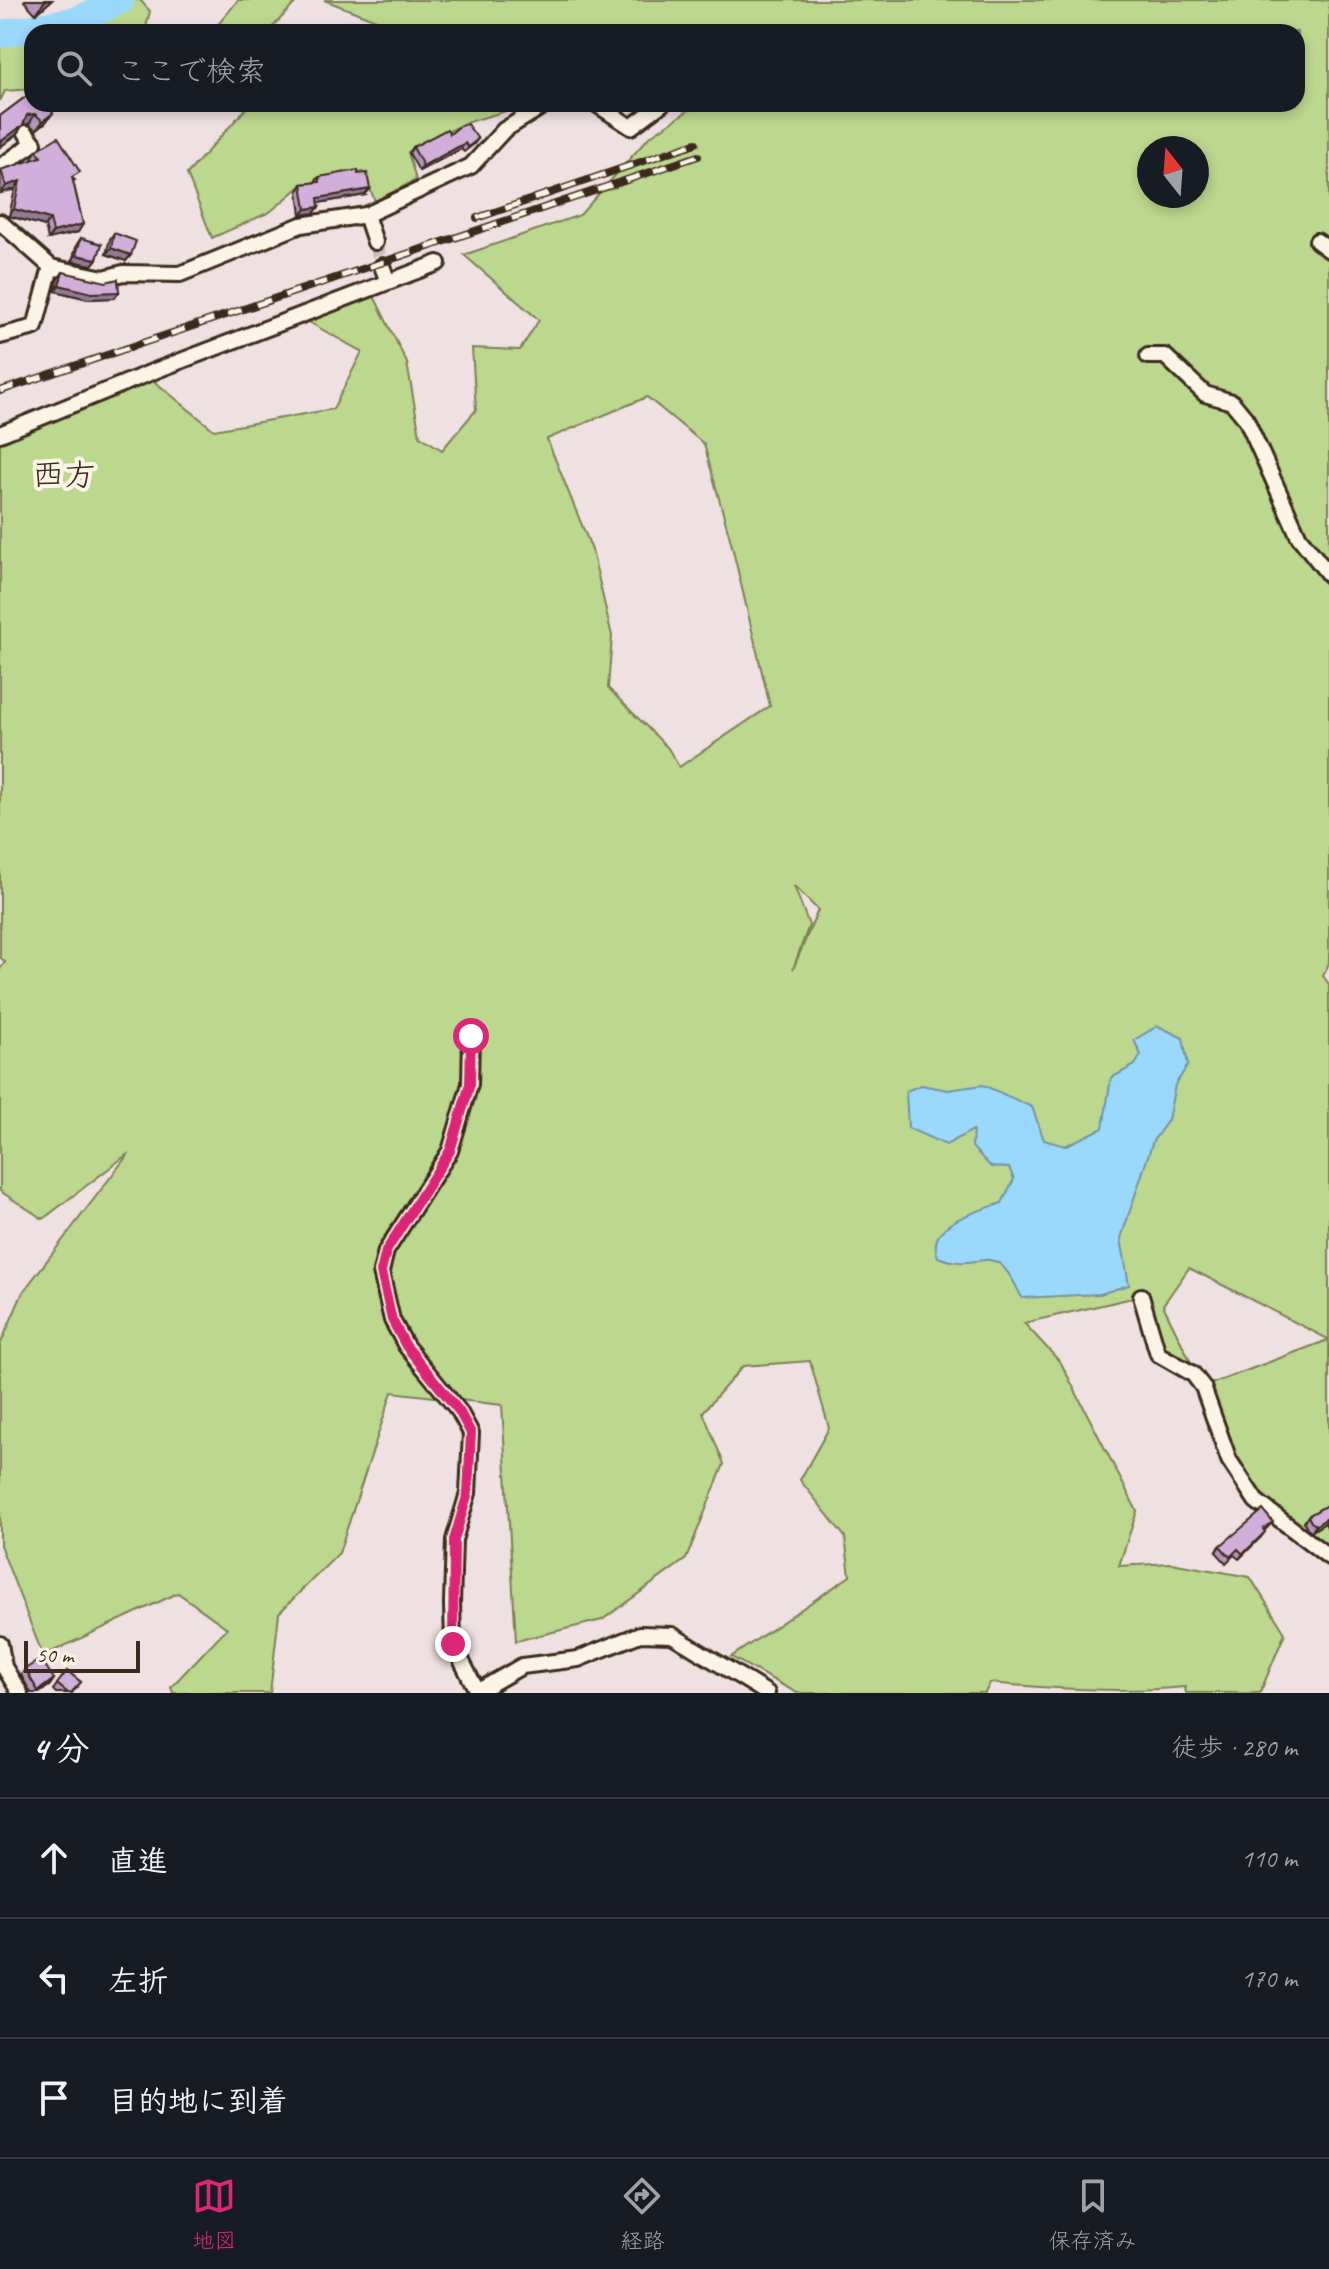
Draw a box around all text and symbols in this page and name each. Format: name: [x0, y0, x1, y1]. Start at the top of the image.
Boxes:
search box: [24, 24, 1305, 112]
icon: search: [52, 46, 96, 90]
text: ここで検索: [116, 52, 266, 90]
north arrow: [1137, 136, 1209, 208]
district label: 西方: [32, 454, 96, 495]
route start: [453, 1018, 489, 1054]
route end: [435, 1626, 471, 1662]
scale bar: [24, 1637, 140, 1673]
text: 50 m: [36, 1641, 73, 1669]
text: 4 分: [32, 1727, 90, 1770]
text: 徒歩 · 280 m: [1172, 1731, 1297, 1764]
icon: ahead: [32, 1836, 76, 1880]
text: 直進: [108, 1842, 168, 1880]
text: 110 m: [1241, 1842, 1297, 1875]
icon: left: [32, 1956, 76, 2000]
text: 左折: [108, 1962, 168, 2000]
text: 170 m: [1241, 1962, 1297, 1995]
icon: arrive: [32, 2076, 76, 2120]
text: 目的地に到着: [108, 2082, 288, 2120]
tab: 地図: [192, 2174, 236, 2255]
tab: 経路: [620, 2174, 665, 2255]
tab: 保存済み: [1049, 2174, 1137, 2255]

